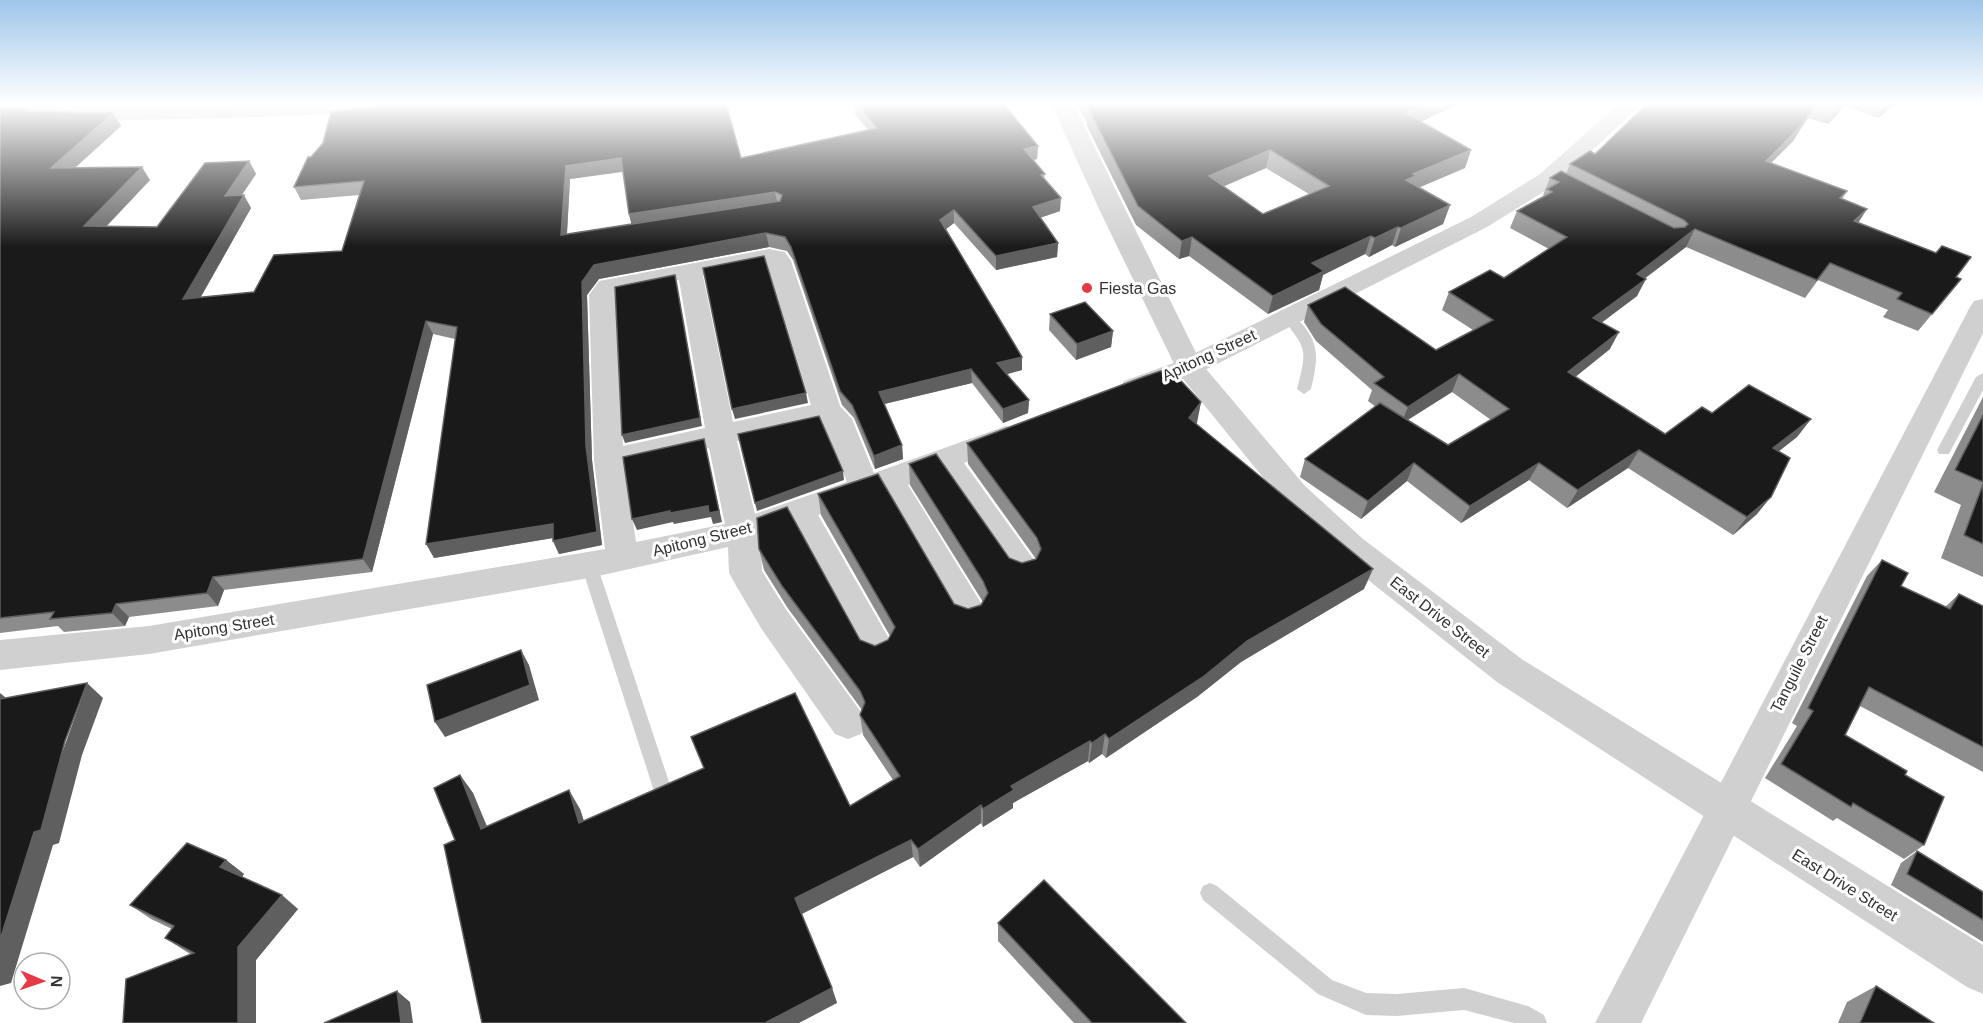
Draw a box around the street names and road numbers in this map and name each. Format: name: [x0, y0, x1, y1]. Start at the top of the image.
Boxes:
street label: Apitong Street: [1159, 326, 1259, 384]
street label: Apitong Street: [651, 518, 754, 560]
street label: East Drive Street: [1387, 573, 1493, 661]
street label: Apitong Street: [173, 611, 276, 643]
street label: Tanguile Street: [1767, 612, 1831, 715]
street label: East Drive Street: [1789, 846, 1901, 925]

